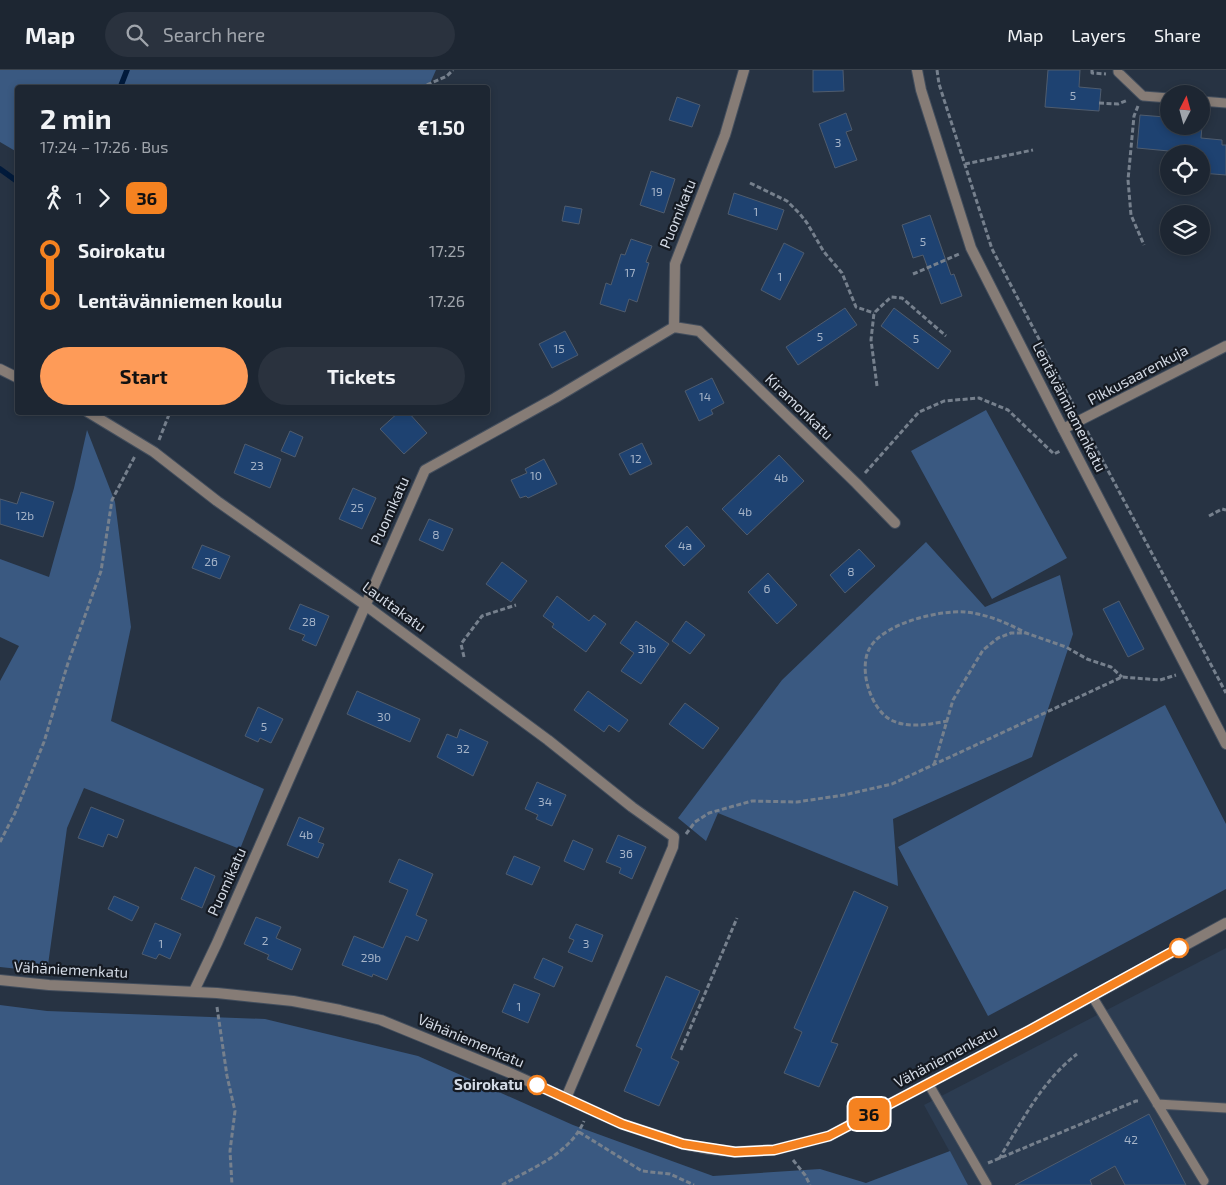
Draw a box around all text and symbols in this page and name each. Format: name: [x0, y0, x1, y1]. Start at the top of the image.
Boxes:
search box: [105, 12, 455, 57]
text: Map: [25, 20, 75, 49]
icon: search: [123, 21, 151, 49]
text: Search here: [163, 23, 265, 46]
text: Map: [1007, 24, 1043, 46]
text: Layers: [1071, 24, 1126, 46]
text: Share: [1154, 24, 1201, 46]
north arrow: [1160, 85, 1210, 135]
map controls: [1160, 85, 1210, 255]
house number: 5: [1070, 88, 1076, 102]
text: 2 min: [40, 101, 112, 135]
text: €1.50: [417, 116, 465, 139]
house number: 3: [835, 135, 841, 149]
text: 17:24 – 17:26 · Bus: [40, 137, 168, 156]
button: locate: [1160, 145, 1210, 195]
street label: Puomikatu: [655, 176, 699, 251]
icon: walk: [40, 184, 68, 212]
icon: forward: [90, 184, 118, 212]
house number: 19: [651, 184, 663, 198]
text: 36: [136, 187, 157, 209]
text: 1: [76, 188, 82, 207]
house number: 1: [754, 204, 758, 218]
button: layers: [1160, 205, 1210, 255]
house number: 5: [920, 234, 926, 248]
text: Soirokatu: [78, 239, 165, 262]
text: 17:25: [429, 241, 465, 260]
house number: 17: [625, 265, 635, 279]
house number: 1: [778, 269, 782, 283]
text: Lentävänniemen koulu: [78, 289, 282, 312]
text: 17:26: [429, 291, 465, 310]
house number: 5: [817, 329, 823, 343]
house number: 5: [913, 331, 919, 345]
street label: Lentävänniemenkatu: [1029, 338, 1111, 475]
street label: Pikkusaarenkuja: [1084, 340, 1191, 409]
house number: 15: [553, 341, 565, 355]
button: Start: [40, 347, 248, 405]
button: Tickets: [258, 347, 465, 405]
street label: Kiramonkatu: [762, 369, 837, 443]
house number: 14: [699, 389, 711, 403]
house number: 12: [630, 451, 642, 465]
house number: 23: [250, 458, 264, 472]
house number: 10: [530, 468, 542, 482]
house number: 4b: [774, 470, 788, 484]
street label: Puomikatu: [366, 474, 412, 548]
house number: 25: [350, 500, 364, 514]
house number: 4b: [738, 504, 752, 518]
house number: 12b: [16, 508, 34, 522]
house number: 8: [432, 527, 440, 541]
house number: 4a: [678, 538, 692, 552]
house number: 26: [204, 554, 218, 568]
house number: 8: [847, 564, 855, 578]
street label: Lauttakatu: [359, 577, 430, 635]
house number: 6: [764, 581, 771, 595]
house number: 28: [302, 614, 316, 628]
house number: 31b: [638, 641, 656, 655]
house number: 30: [377, 709, 391, 723]
house number: 5: [261, 719, 267, 733]
house number: 32: [456, 741, 470, 755]
house number: 34: [538, 794, 552, 808]
house number: 4b: [299, 827, 313, 841]
street label: Puomikatu: [203, 845, 249, 919]
house number: 36: [619, 846, 633, 860]
house number: 2: [262, 933, 269, 947]
house number: 1: [159, 936, 163, 950]
house number: 3: [583, 936, 589, 950]
unlabelled marker: [1169, 938, 1189, 958]
house number: 29b: [361, 950, 381, 964]
street label: Vähäniemenkatu: [13, 957, 129, 981]
house number: 1: [517, 999, 521, 1013]
street label: Vähäniemenkatu: [415, 1009, 528, 1071]
street label: Vähäniemenkatu: [891, 1021, 1000, 1091]
place label: Soirokatu: [454, 1075, 523, 1093]
marker: Soirokatu: [527, 1075, 547, 1095]
line badge: 36: [846, 1098, 892, 1130]
text: 36: [859, 1103, 879, 1125]
house number: 42: [1124, 1132, 1138, 1146]

